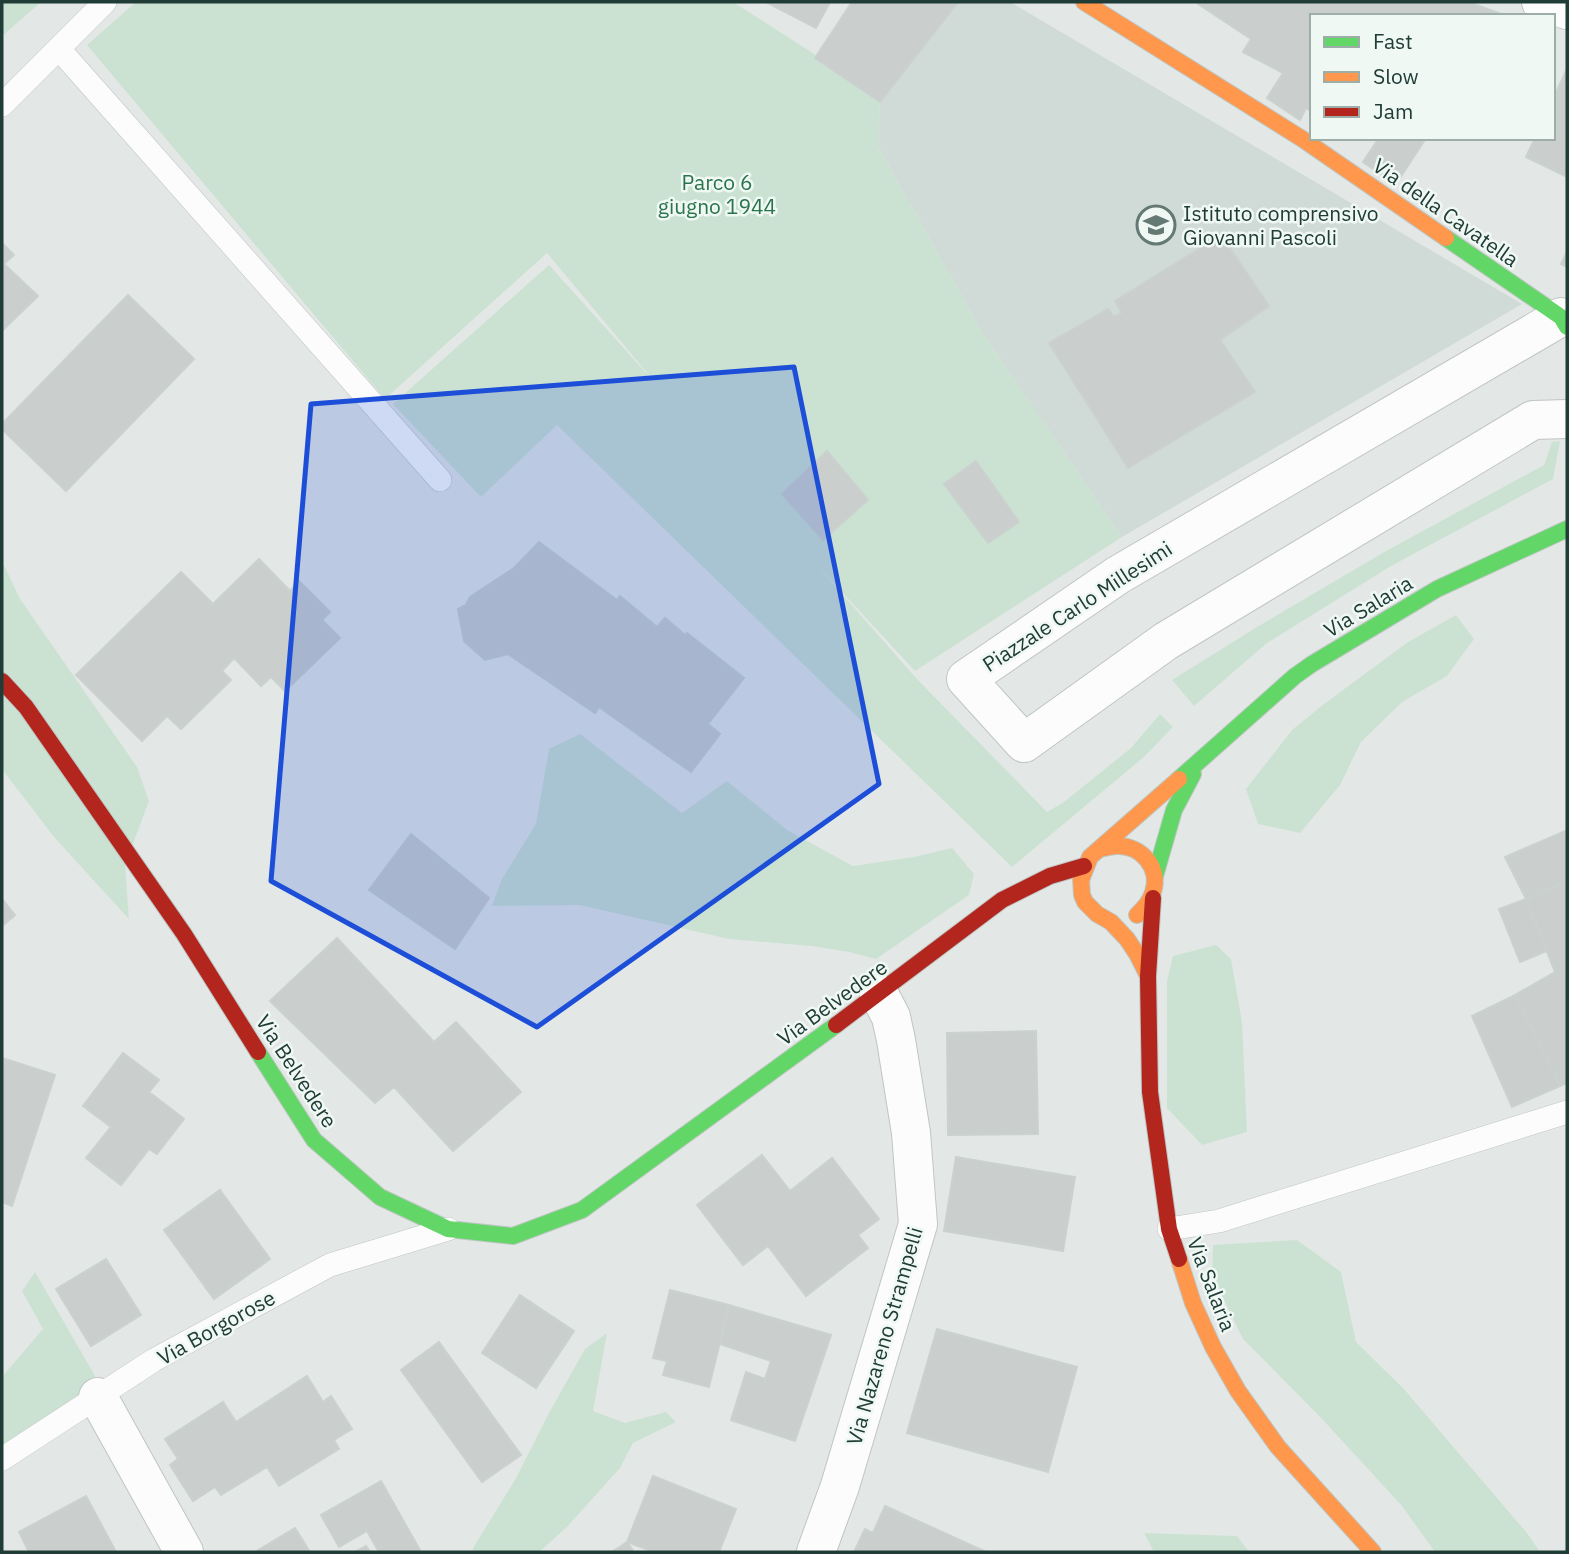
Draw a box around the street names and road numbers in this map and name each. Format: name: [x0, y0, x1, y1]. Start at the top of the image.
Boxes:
street label: Via della Cavatella: [1367, 151, 1525, 273]
street label: Piazzale Carlo Millesimi: [977, 534, 1177, 678]
street label: Via Salaria: [1318, 569, 1418, 643]
street label: Via Belvedere: [771, 953, 893, 1051]
street label: Via Belvedere: [250, 1009, 344, 1133]
street label: Via Nazareno Strampelli: [839, 1224, 929, 1448]
street label: Via Salaria: [1181, 1233, 1243, 1335]
street label: Via Borgorose: [152, 1283, 280, 1371]

